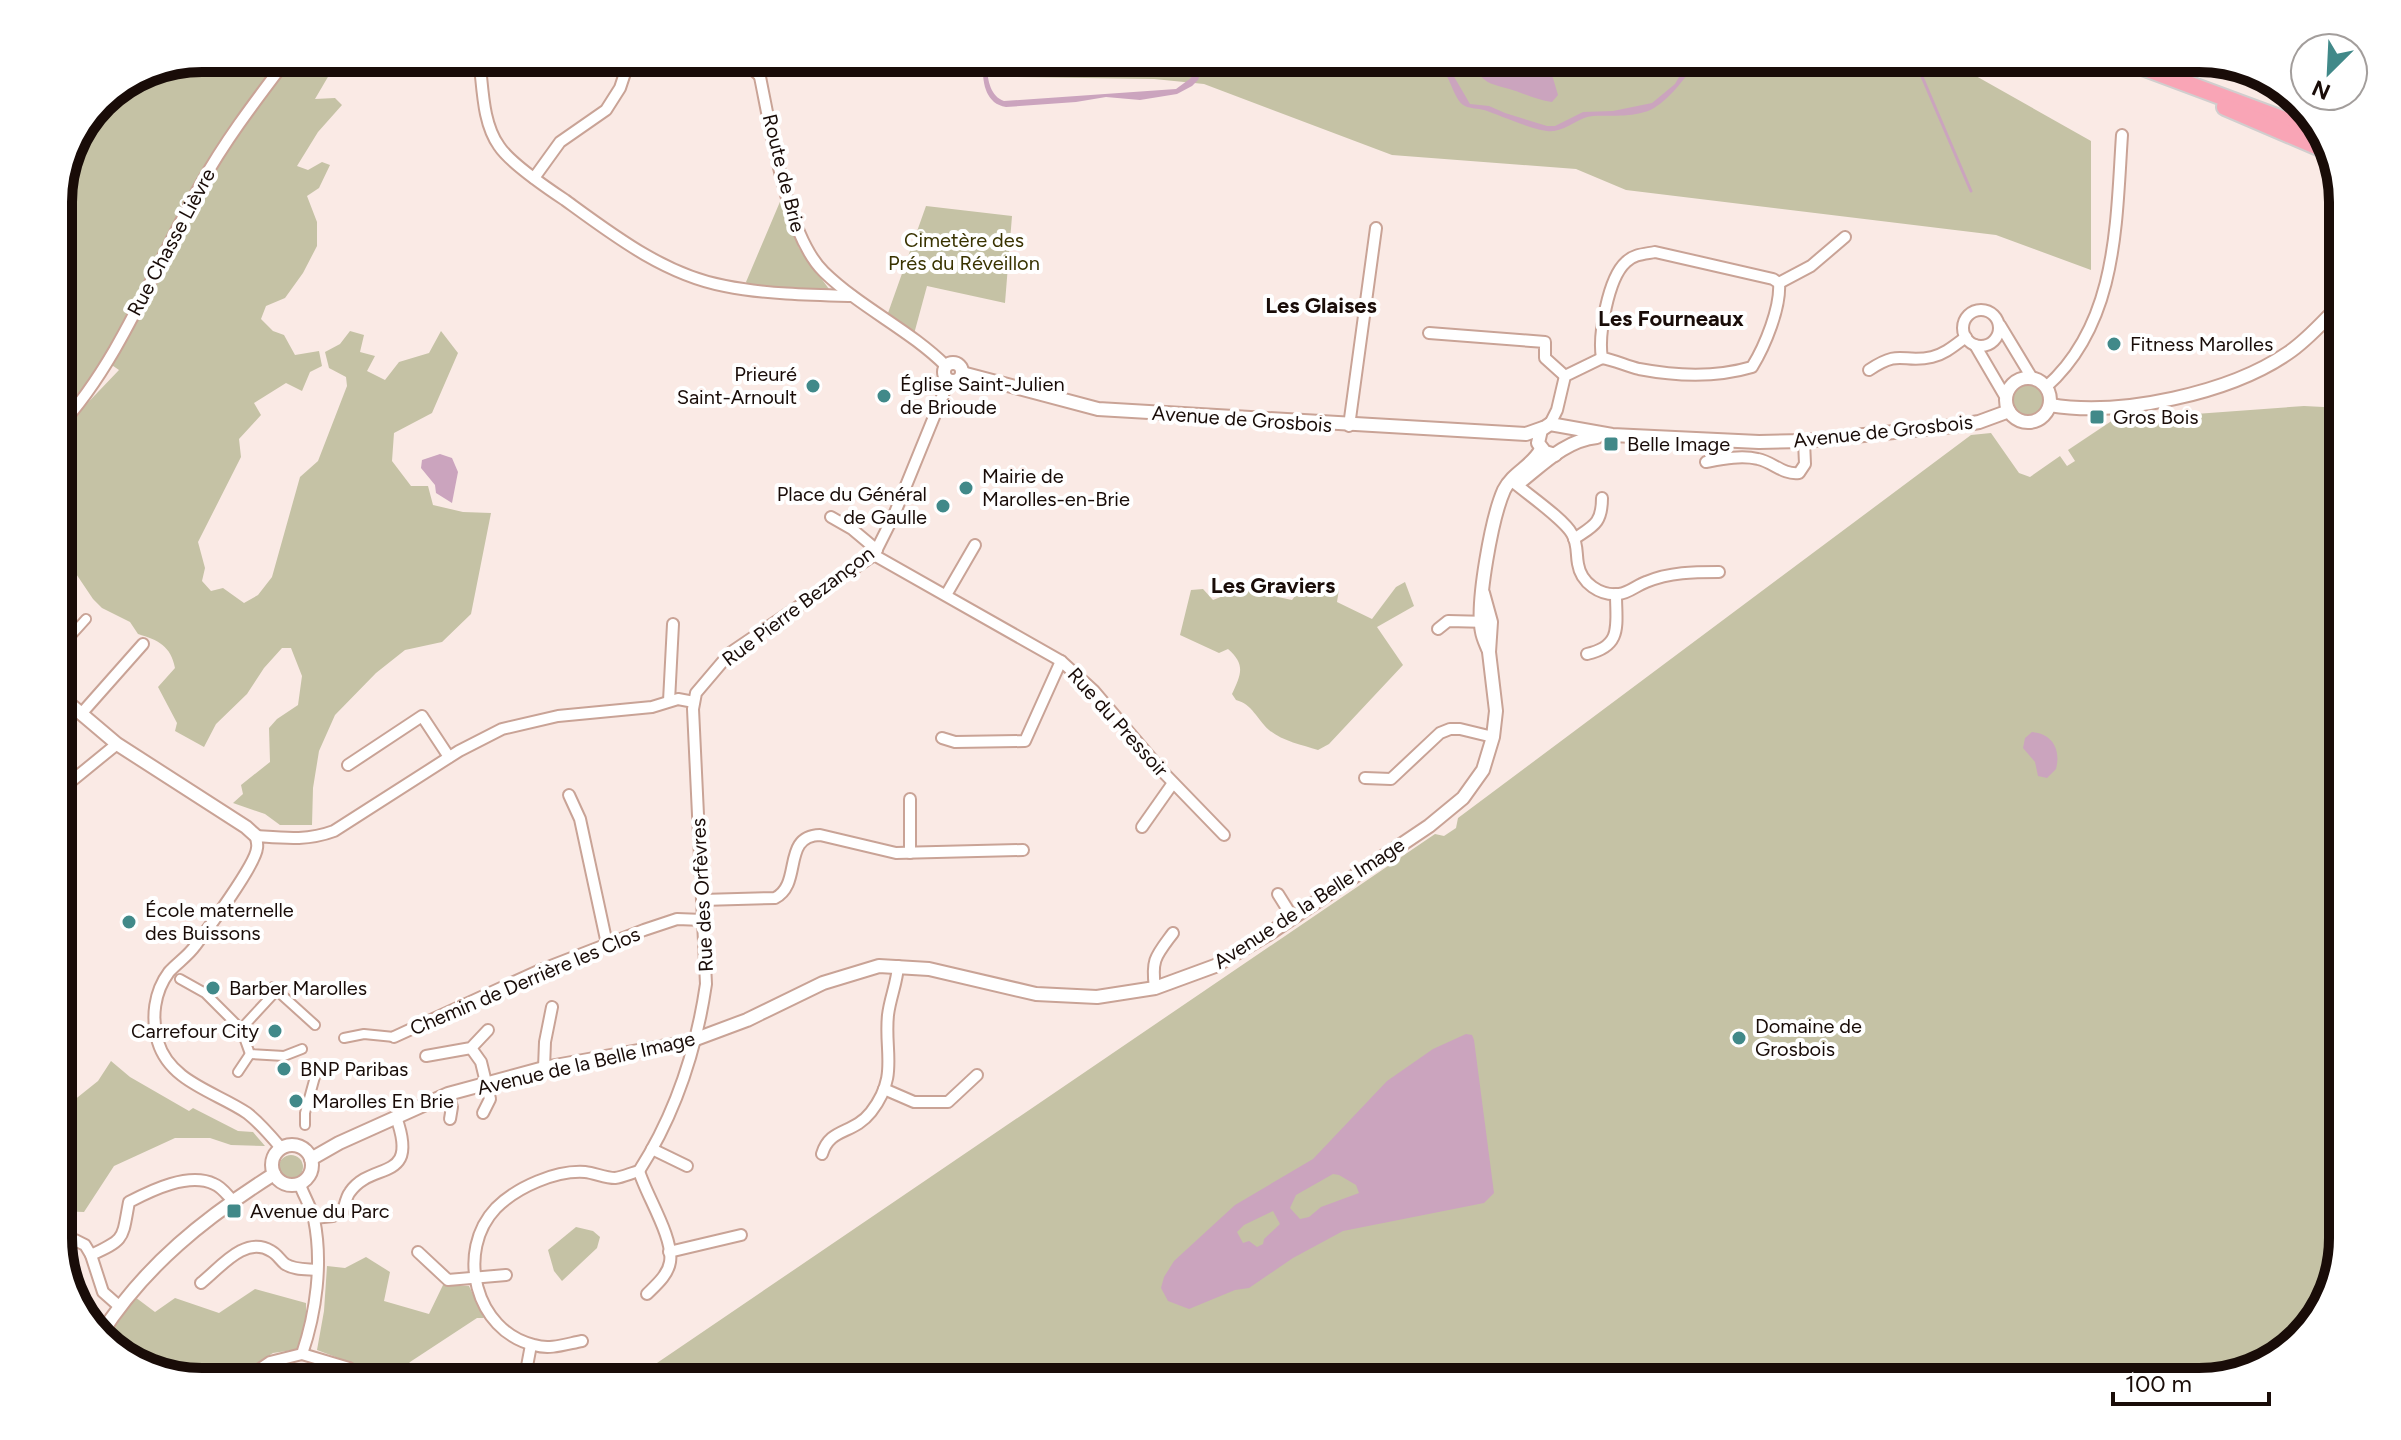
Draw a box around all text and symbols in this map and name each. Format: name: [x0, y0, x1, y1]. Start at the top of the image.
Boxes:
north arrow: [2289, 32, 2369, 112]
text: N: [2308, 74, 2334, 106]
street label: Route de Brie: [758, 112, 810, 235]
street label: Rue Chasse Lièvre: [122, 164, 220, 320]
park label: Cimetère des Prés du Réveillon: [888, 228, 1040, 275]
district label: Les Glaises: [1265, 292, 1377, 319]
district label: Les Fourneaux: [1598, 305, 1744, 332]
place label: Fitness Marolles: [2130, 332, 2273, 356]
marker: Fitness Marolles: [2105, 335, 2123, 353]
place label: Prieuré Saint-Arnoult: [677, 362, 797, 409]
place label: Église Saint-Julien de Brioude: [900, 372, 1065, 419]
marker: Prieuré Saint-Arnoult: [804, 377, 822, 395]
marker: Église Saint-Julien de Brioude: [875, 387, 893, 405]
street label: Avenue de Grosbois: [1151, 401, 1333, 437]
place label: Gros Bois: [2113, 405, 2199, 429]
marker: Gros Bois: [2088, 408, 2106, 426]
street label: Avenue de Grosbois: [1792, 410, 1974, 452]
place label: Belle Image: [1627, 432, 1730, 456]
marker: Belle Image: [1602, 435, 1620, 453]
place label: Mairie de Marolles-en-Brie: [982, 464, 1130, 511]
marker: Mairie de Marolles-en-Brie: [957, 479, 975, 497]
place label: Place du Général de Gaulle: [777, 482, 927, 529]
marker: Place du Général de Gaulle: [934, 497, 952, 515]
street label: Rue Pierre Bezançon: [717, 541, 879, 671]
district label: Les Graviers: [1211, 572, 1335, 599]
street label: Rue du Pressoir: [1063, 663, 1173, 782]
street label: Rue des Orfèvres: [686, 817, 718, 973]
street label: Avenue de la Belle Image: [1209, 832, 1409, 974]
place label: École maternelle des Buissons: [145, 898, 294, 945]
marker: École maternelle des Buissons: [120, 913, 138, 931]
street label: Chemin de Derrière les Clos: [406, 922, 644, 1040]
place label: Barber Marolles: [229, 976, 367, 1000]
marker: Barber Marolles: [204, 979, 222, 997]
place label: Domaine de Grosbois: [1755, 1014, 1862, 1061]
place label: Carrefour City: [131, 1019, 259, 1043]
marker: Carrefour City: [266, 1022, 284, 1040]
street label: Avenue de la Belle Image: [475, 1026, 697, 1100]
marker: Domaine de Grosbois: [1730, 1029, 1748, 1047]
place label: BNP Paribas: [300, 1057, 408, 1081]
marker: BNP Paribas: [275, 1060, 293, 1078]
place label: Marolles En Brie: [312, 1089, 454, 1113]
marker: Marolles En Brie: [287, 1092, 305, 1110]
place label: Avenue du Parc: [250, 1199, 390, 1223]
marker: Avenue du Parc: [225, 1202, 243, 1220]
scale bar: [2113, 1356, 2269, 1406]
text: 100 m: [2125, 1369, 2192, 1398]

